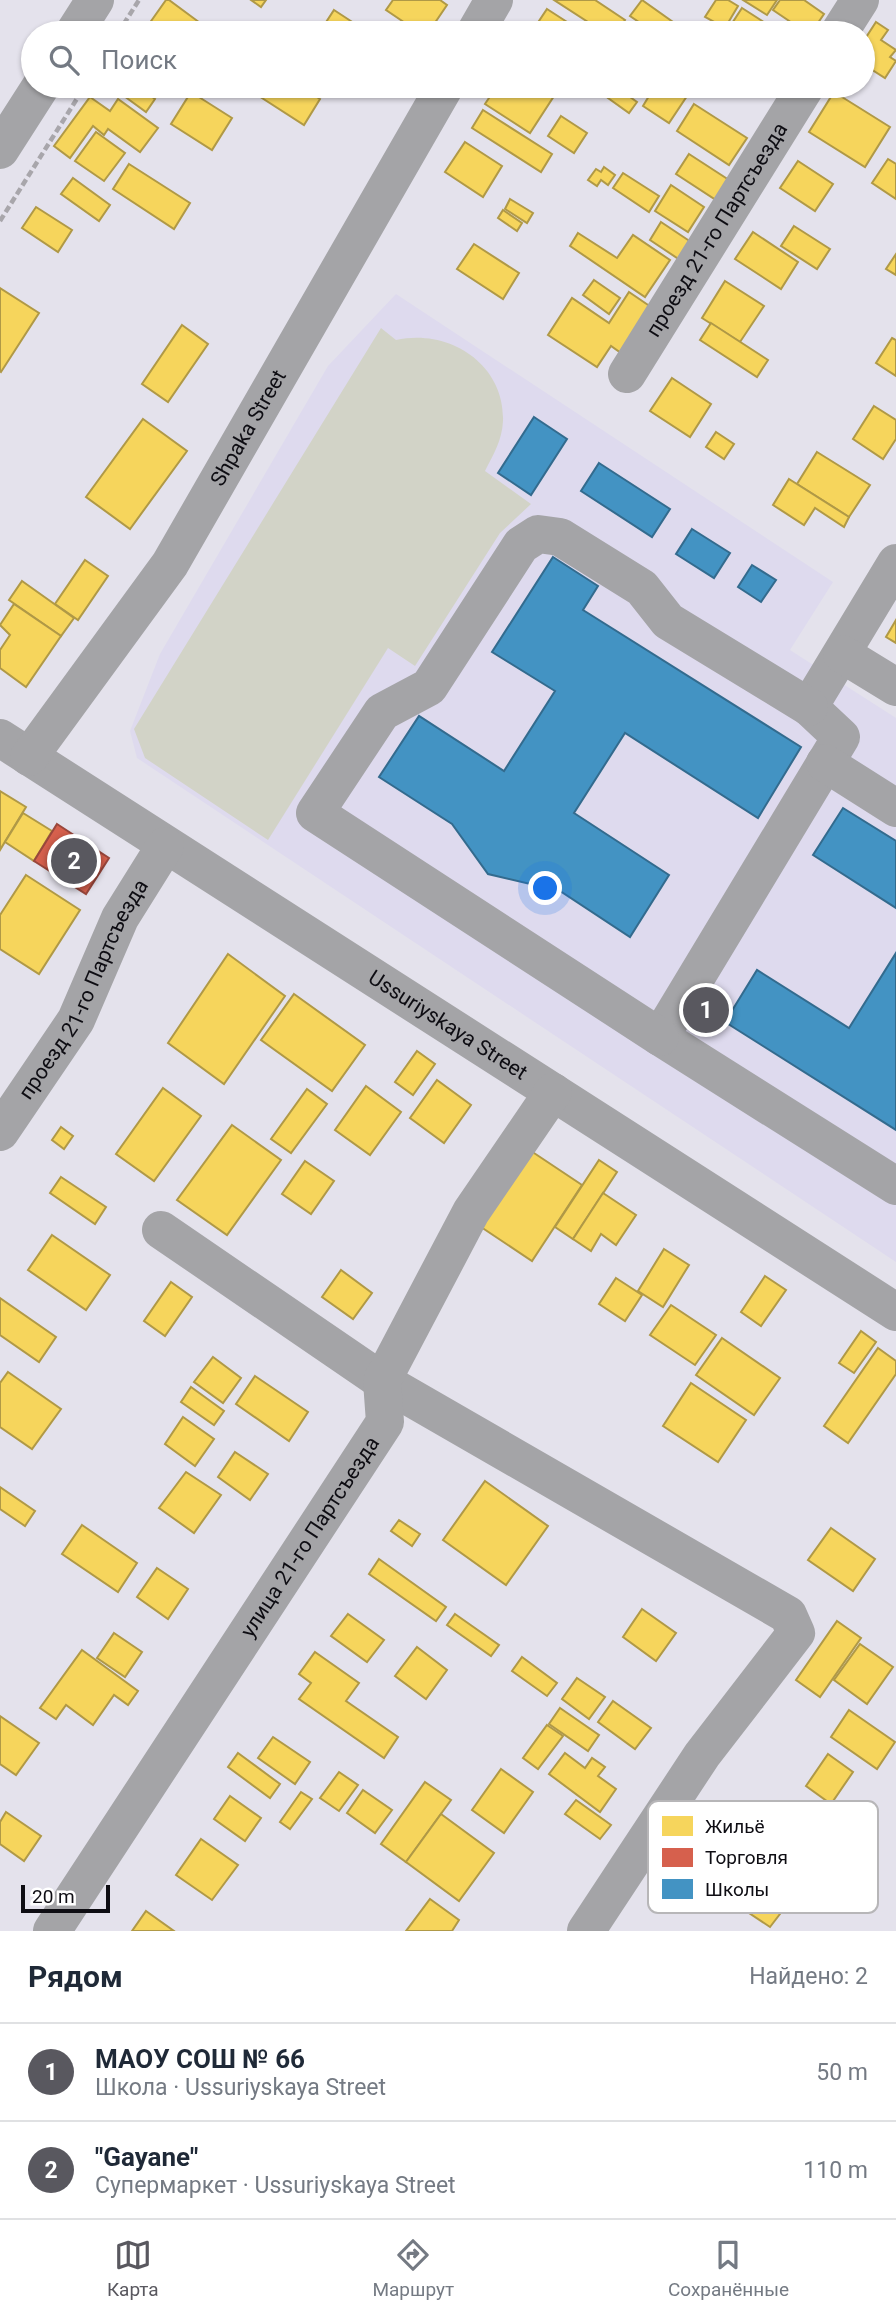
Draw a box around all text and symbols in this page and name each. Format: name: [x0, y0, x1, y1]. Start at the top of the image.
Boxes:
search box: [21, 21, 875, 98]
icon: search: [45, 41, 83, 79]
text: Поиск: [101, 45, 177, 75]
street label: проезд 21-го Партсъезда: [641, 118, 792, 341]
street label: Shpaka Street: [205, 365, 291, 490]
pin: 2: [51, 835, 97, 887]
your location: [528, 871, 562, 905]
street label: проезд 21-го Партсъезда: [14, 875, 153, 1104]
street label: Ussuriyskaya Street: [364, 965, 532, 1085]
pin: 1: [683, 984, 729, 1036]
street label: улица 21-го Партсъезда: [236, 1432, 384, 1642]
legend: [648, 1801, 878, 1913]
text: Жильё: [705, 1815, 765, 1838]
text: Торговля: [705, 1846, 788, 1869]
text: Школы: [705, 1878, 769, 1901]
scale bar: [21, 1882, 110, 1914]
text: 20 m: [32, 1885, 75, 1908]
text: Рядом: [28, 1959, 123, 1994]
text: Найдено: 2: [749, 1963, 868, 1990]
text: МАОУ СОШ № 66: [95, 2044, 305, 2074]
text: 1: [44, 2059, 58, 2086]
text: 50 m: [816, 2059, 868, 2086]
text: Школа · Ussuriyskaya Street: [95, 2074, 386, 2101]
text: "Gayane": [95, 2142, 198, 2172]
text: 2: [44, 2157, 58, 2184]
text: 110 m: [803, 2157, 868, 2184]
text: Супермаркет · Ussuriyskaya Street: [95, 2172, 456, 2199]
tab: Карта: [107, 2236, 159, 2301]
tab: Маршрут: [372, 2236, 454, 2301]
tab: Сохранённые: [668, 2236, 789, 2301]

